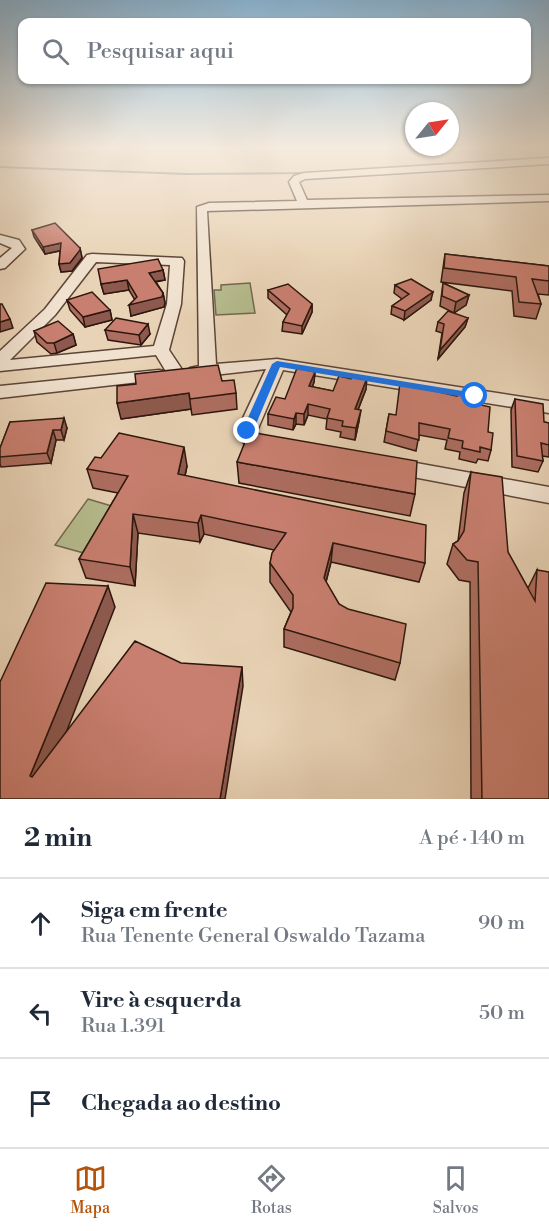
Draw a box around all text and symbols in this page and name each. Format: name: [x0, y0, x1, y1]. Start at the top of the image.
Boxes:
search box: [18, 18, 531, 84]
icon: search: [39, 35, 72, 68]
text: Pesquisar aqui: [87, 38, 234, 65]
north arrow: [405, 102, 459, 156]
route start: [461, 382, 487, 408]
route end: [233, 417, 259, 443]
text: 2 min: [24, 822, 92, 854]
text: A pé · 140 m: [419, 826, 525, 851]
text: Siga em frente: [81, 897, 228, 924]
icon: ahead: [24, 907, 57, 940]
text: 90 m: [478, 911, 525, 936]
text: Rua Tenente General Oswaldo Tazama: [81, 924, 425, 949]
text: Vire à esquerda: [81, 987, 241, 1014]
icon: left: [24, 997, 57, 1030]
text: 50 m: [479, 1001, 525, 1026]
text: Rua 1.391: [81, 1014, 165, 1039]
icon: arrive: [24, 1087, 57, 1120]
text: Chegada ao destino: [81, 1090, 281, 1117]
tab: Mapa: [70, 1162, 110, 1218]
tab: Rotas: [251, 1162, 292, 1218]
tab: Salvos: [433, 1162, 479, 1218]

